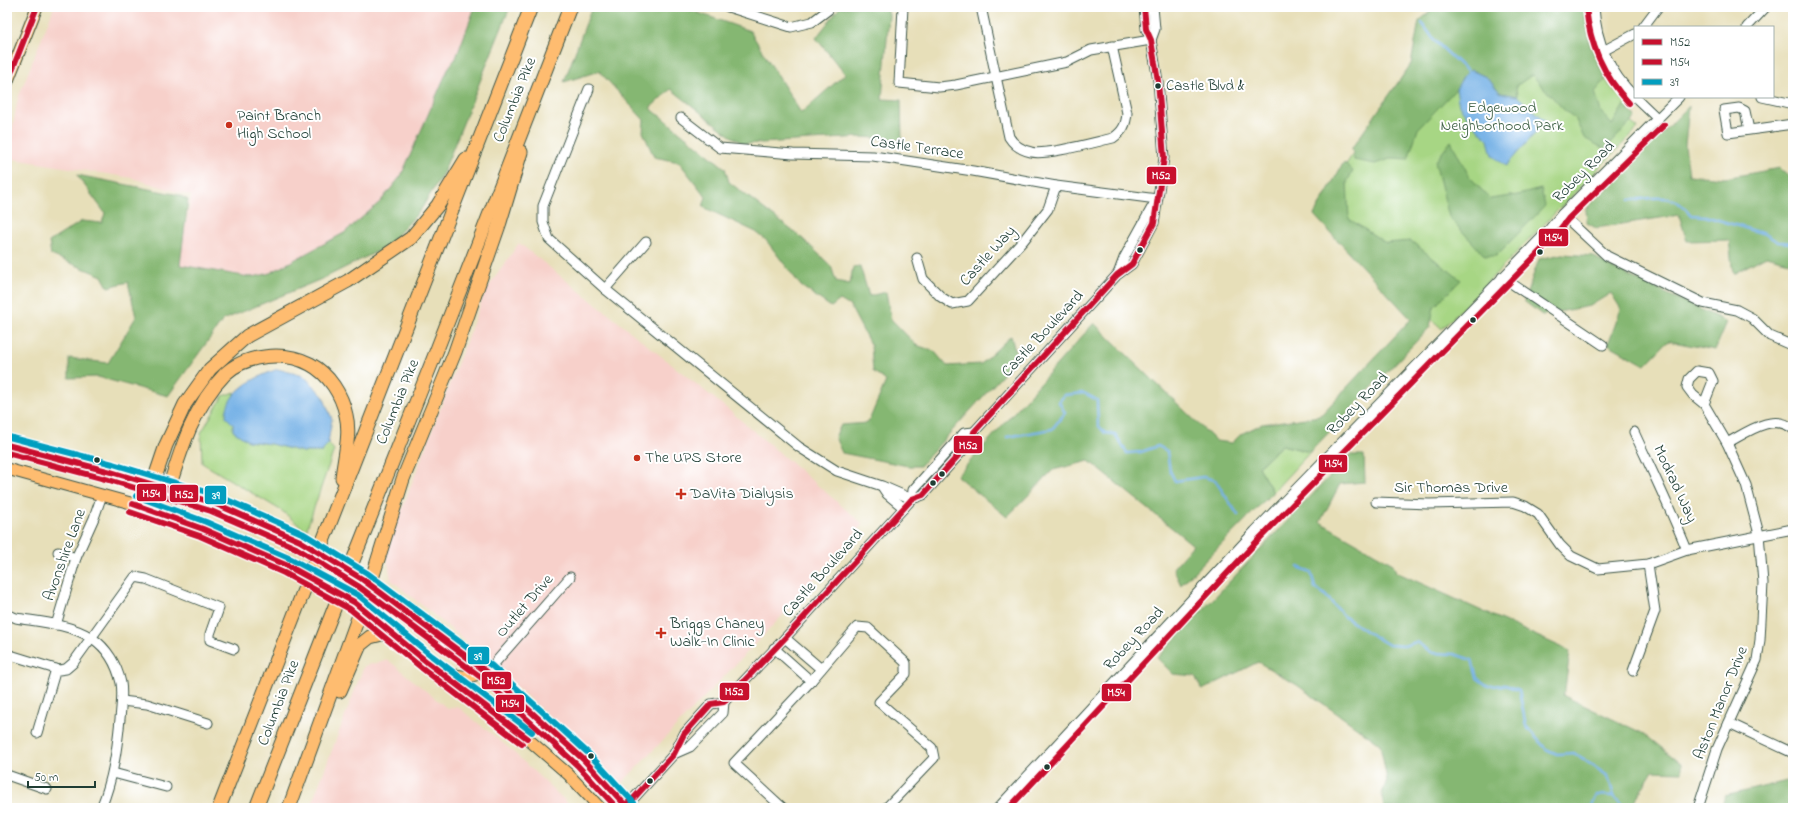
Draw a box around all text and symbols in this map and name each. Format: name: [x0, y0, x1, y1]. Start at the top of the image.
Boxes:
legend: [1634, 26, 1774, 98]
text: M52: [1670, 34, 1690, 52]
street label: Columbia Pike: [487, 53, 543, 146]
text: M54: [1670, 54, 1689, 72]
text: 39: [1670, 74, 1679, 92]
place label: Castle Blvd &: [1166, 75, 1245, 97]
marker: Castle Blvd &: [1153, 81, 1163, 91]
park label: Edgewood Neighborhood Park: [1441, 96, 1564, 138]
place label: Paint Branch High School: [237, 104, 321, 146]
marker: Paint Branch High School: [224, 120, 234, 130]
street label: Castle Terrace: [869, 130, 966, 167]
street label: Robey Road: [1547, 135, 1621, 209]
line badge: M52: [1146, 166, 1177, 185]
text: M52: [1152, 168, 1171, 184]
street label: Castle Way: [954, 220, 1022, 292]
line badge: M54: [1538, 228, 1569, 247]
text: M54: [1544, 230, 1562, 246]
unlabelled marker: [1135, 245, 1145, 255]
unlabelled marker: [1535, 247, 1545, 257]
street label: Castle Boulevard: [996, 285, 1090, 383]
unlabelled marker: [1468, 315, 1478, 325]
street label: Columbia Pike: [370, 355, 426, 448]
street label: Robey Road: [1322, 367, 1394, 441]
line badge: M52: [953, 435, 983, 454]
text: M52: [959, 438, 978, 454]
street label: Modrad Way: [1646, 441, 1704, 527]
place label: The UPS Store: [645, 446, 743, 470]
marker: The UPS Store: [632, 453, 642, 463]
line badge: M54: [1318, 454, 1348, 473]
unlabelled marker: [92, 455, 102, 465]
text: M54: [1324, 456, 1342, 472]
unlabelled marker: [937, 469, 947, 479]
street label: Sir Thomas Drive: [1394, 476, 1509, 500]
unlabelled marker: [928, 478, 938, 488]
place label: DaVita Dialysis: [689, 482, 794, 506]
line badge: M54: [136, 483, 167, 502]
line badge: M52: [169, 484, 199, 503]
line badge: 39: [204, 485, 227, 505]
text: M54: [142, 486, 160, 502]
text: M52: [175, 487, 194, 503]
text: 39: [211, 488, 221, 504]
marker: DaVita Dialysis: [675, 488, 687, 500]
street label: Avonshire Lane: [37, 505, 93, 604]
street label: Castle Boulevard: [777, 523, 869, 623]
street label: Outlet Drive: [490, 568, 560, 643]
street label: Robey Road: [1098, 602, 1170, 676]
place label: Briggs Chaney Walk-In Clinic: [669, 612, 764, 654]
marker: Briggs Chaney Walk-In Clinic: [655, 627, 667, 639]
street label: Aston Manor Drive: [1687, 642, 1755, 763]
line badge: 39: [467, 646, 490, 665]
text: 39: [473, 649, 483, 665]
street label: Columbia Pike: [252, 656, 307, 749]
line badge: M52: [481, 671, 512, 690]
text: M52: [487, 673, 506, 689]
line badge: M52: [719, 682, 750, 701]
line badge: M54: [1101, 683, 1132, 702]
text: M52: [725, 684, 744, 700]
text: M54: [1107, 685, 1125, 701]
line badge: M54: [495, 694, 525, 713]
text: M54: [501, 696, 519, 712]
unlabelled marker: [586, 751, 596, 761]
unlabelled marker: [1042, 762, 1052, 772]
scale bar: [28, 763, 95, 789]
text: 50 m: [34, 769, 58, 787]
unlabelled marker: [645, 776, 655, 786]

